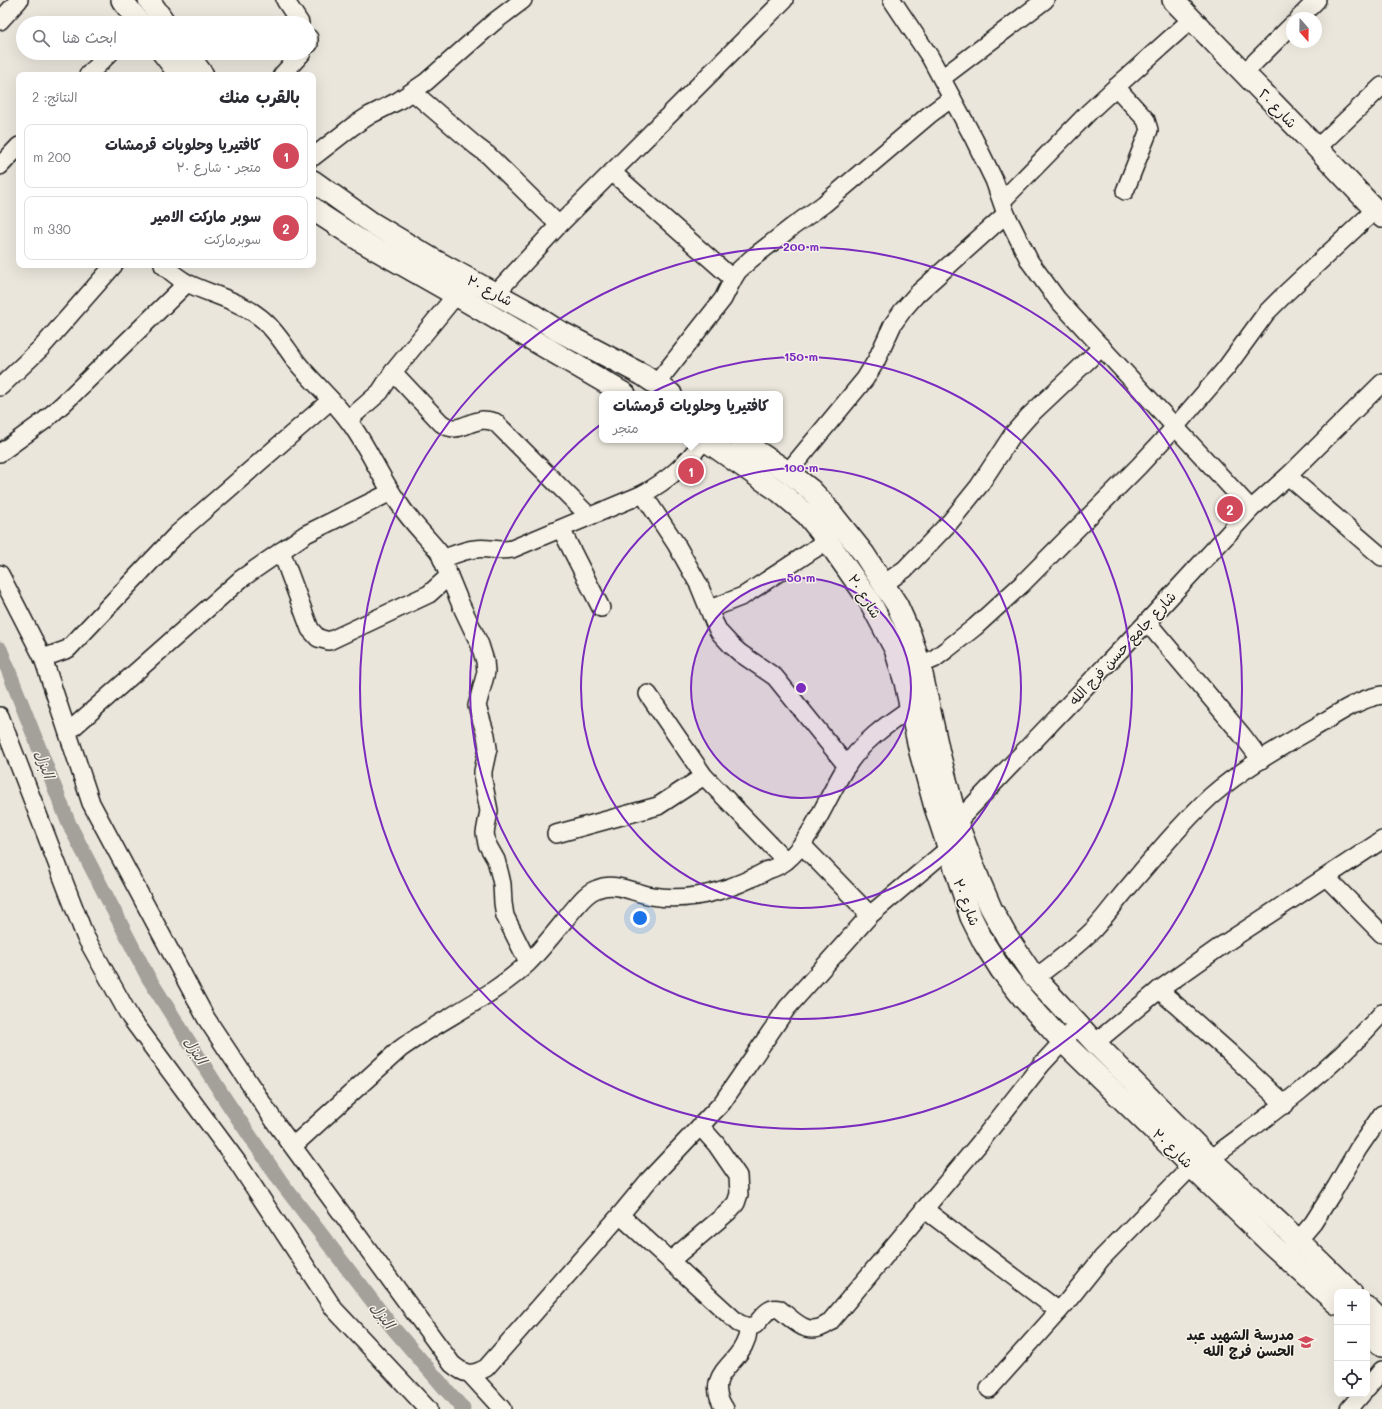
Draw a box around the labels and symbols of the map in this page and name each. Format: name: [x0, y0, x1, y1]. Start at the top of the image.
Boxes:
north arrow: [1286, 12, 1322, 48]
street label: شارع ٢٠: [1254, 84, 1301, 132]
text: 200 m: [783, 238, 819, 254]
street label: شارع ٣٠: [464, 270, 516, 311]
text: 150 m: [784, 348, 818, 364]
pin: 1: [678, 456, 704, 486]
text: 100 m: [784, 459, 818, 475]
pin: 2: [1217, 494, 1243, 524]
text: 50 m: [787, 569, 815, 585]
street label: شارع ٣٠: [843, 570, 886, 622]
street label: شارع جامع حسن فرج الله: [1064, 587, 1181, 710]
centre of rings: [794, 681, 808, 695]
water label: البزل: [31, 747, 60, 783]
street label: شارع ٣٠: [948, 876, 985, 929]
your location: [630, 908, 650, 928]
water label: البزل: [180, 1033, 213, 1069]
street label: شارع ٣٠: [1148, 1124, 1197, 1173]
water label: البزل: [366, 1298, 401, 1334]
place label: مدرسة الشهيد عبد الحسن فرج الله: [1187, 1325, 1294, 1360]
school or university icon: مدرسة الشهيد عبد الحسن فرج الله: [1297, 1333, 1315, 1351]

